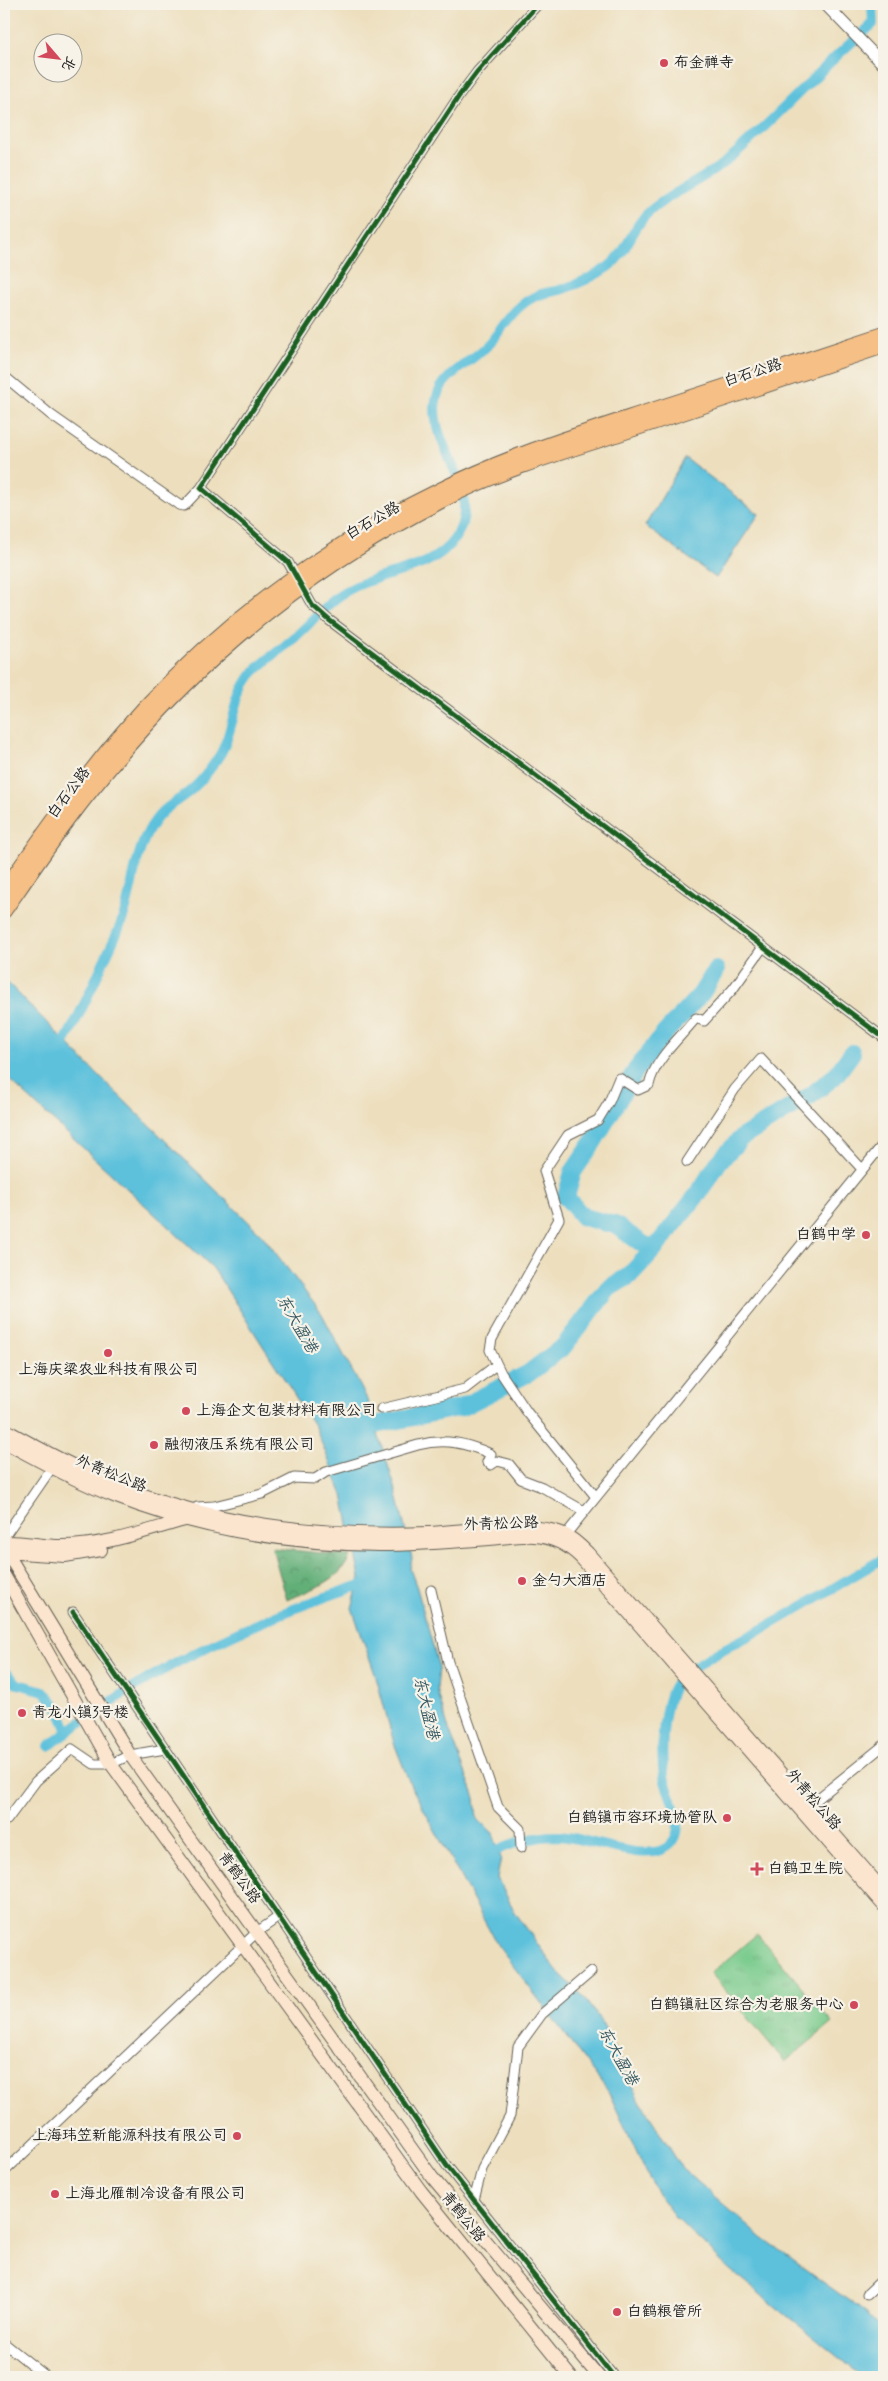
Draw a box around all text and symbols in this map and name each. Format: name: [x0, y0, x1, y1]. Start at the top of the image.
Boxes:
north arrow: [32, 32, 82, 82]
text: 北: [57, 53, 80, 74]
place label: 布金禅寺: [674, 53, 734, 73]
marker: 布金禅寺: [658, 57, 670, 69]
street label: 白石公路: [721, 354, 785, 392]
street label: 白石公路: [342, 497, 404, 545]
street label: 白石公路: [43, 763, 95, 823]
place label: 白鹤中学: [796, 1225, 856, 1245]
marker: 白鹤中学: [860, 1229, 872, 1241]
water label: 东大盈港: [272, 1291, 323, 1359]
marker: 上海庆梁农业科技有限公司: [102, 1347, 114, 1359]
place label: 上海庆梁农业科技有限公司: [18, 1360, 198, 1380]
place label: 上海企文包装材料有限公司: [196, 1401, 376, 1421]
marker: 上海企文包装材料有限公司: [180, 1405, 192, 1417]
place label: 融彻液压系统有限公司: [164, 1435, 314, 1455]
marker: 融彻液压系统有限公司: [148, 1439, 160, 1451]
street label: 外青松公路: [72, 1451, 150, 1497]
street label: 外青松公路: [463, 1513, 539, 1535]
place label: 金勺大酒店: [532, 1571, 607, 1591]
marker: 金勺大酒店: [516, 1575, 528, 1587]
water label: 东大盈港: [409, 1674, 444, 1743]
place label: 青龙小镇3号楼: [32, 1703, 129, 1723]
marker: 青龙小镇3号楼: [16, 1707, 28, 1719]
street label: 外青松公路: [781, 1765, 845, 1835]
place label: 白鹤镇市容环境协管队: [567, 1808, 717, 1828]
marker: 白鹤镇市容环境协管队: [721, 1812, 733, 1824]
street label: 青鹤公路: [213, 1848, 265, 1908]
place label: 白鹤卫生院: [768, 1859, 843, 1879]
marker: 白鹤卫生院: [750, 1862, 764, 1876]
place label: 白鹤镇社区综合为老服务中心: [649, 1995, 844, 2015]
marker: 白鹤镇社区综合为老服务中心: [848, 1999, 860, 2011]
water label: 东大盈港: [593, 2023, 644, 2091]
place label: 上海玮笠新能源科技有限公司: [32, 2126, 227, 2146]
marker: 上海玮笠新能源科技有限公司: [231, 2130, 243, 2142]
place label: 上海北雁制冷设备有限公司: [65, 2184, 245, 2204]
street label: 青鹤公路: [436, 2187, 490, 2247]
marker: 上海北雁制冷设备有限公司: [49, 2188, 61, 2200]
place label: 白鹤粮管所: [627, 2302, 702, 2322]
marker: 白鹤粮管所: [611, 2306, 623, 2318]

